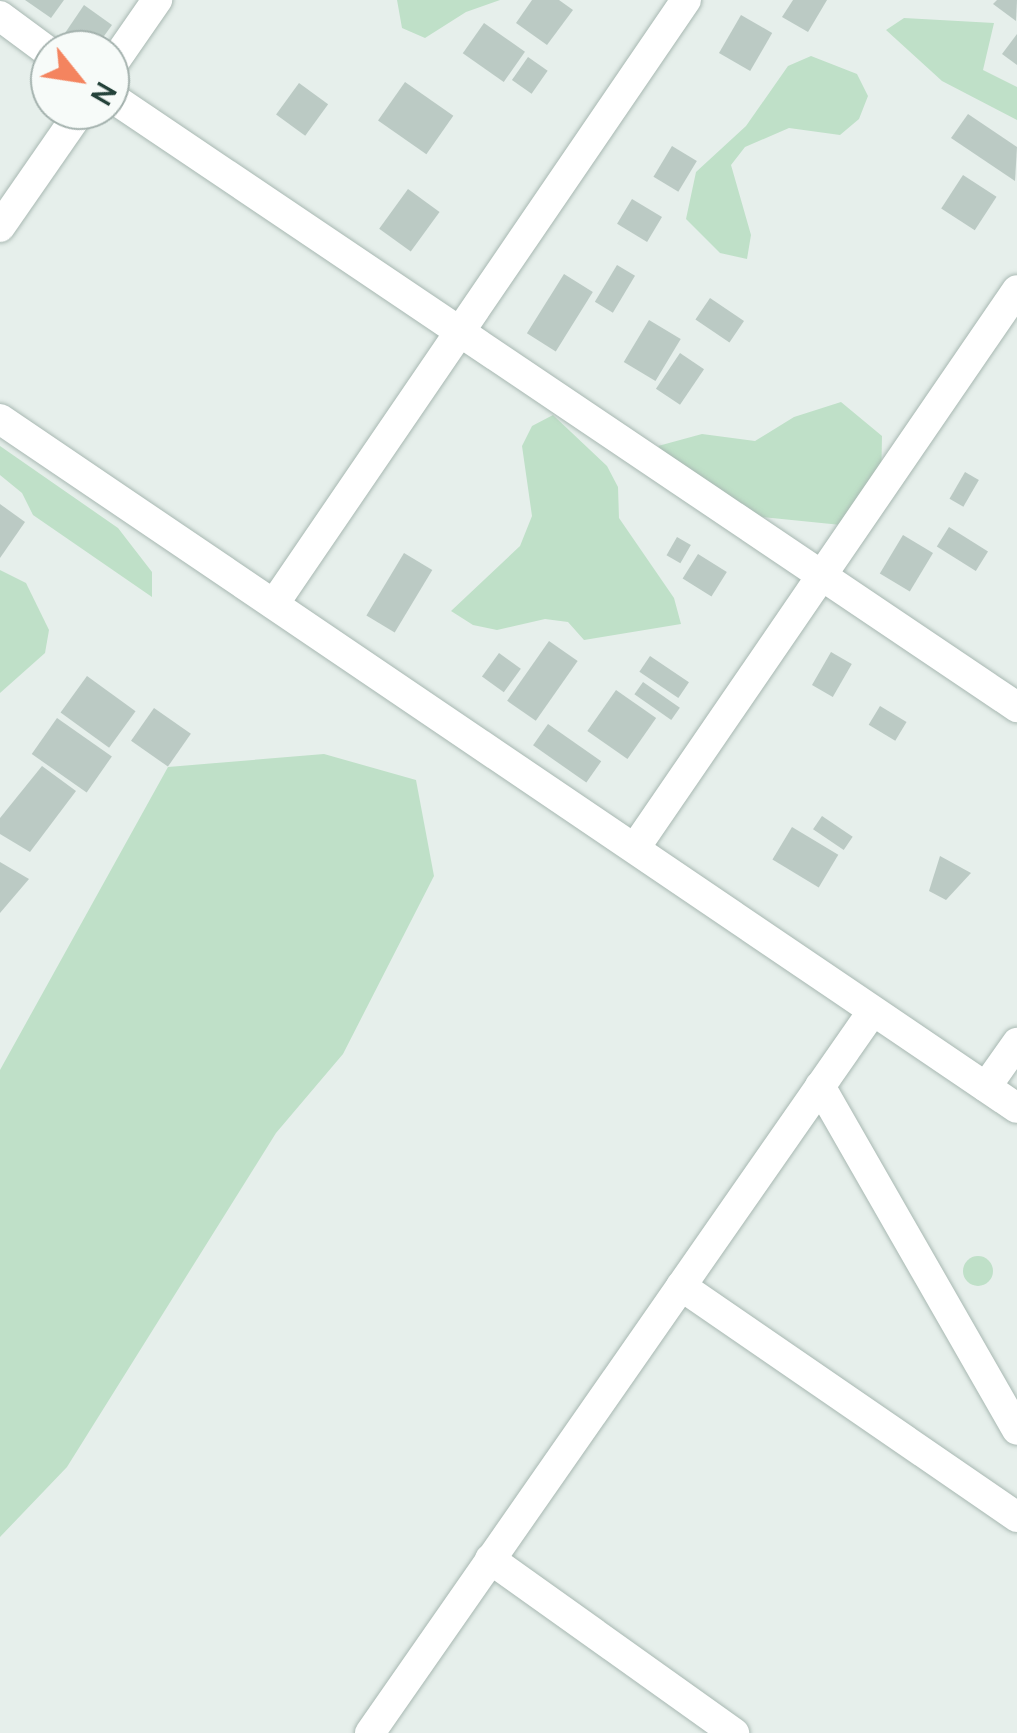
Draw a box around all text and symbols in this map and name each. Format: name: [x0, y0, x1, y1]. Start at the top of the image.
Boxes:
north arrow: [30, 30, 130, 130]
text: N: [83, 76, 126, 112]

